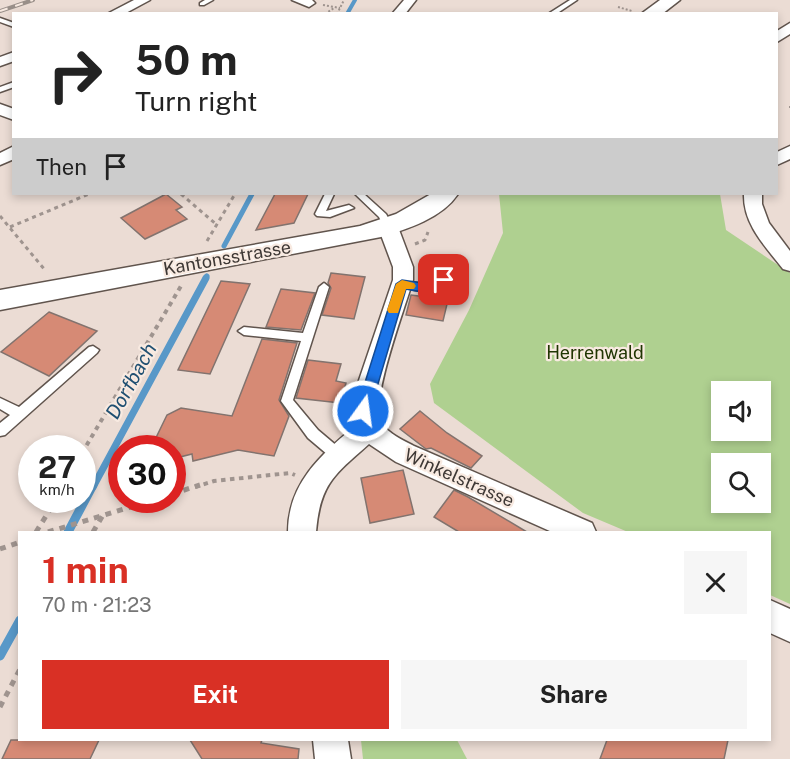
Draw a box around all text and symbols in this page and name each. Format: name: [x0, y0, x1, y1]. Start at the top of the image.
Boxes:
text: 50 m: [135, 35, 238, 84]
icon: right: [36, 36, 114, 114]
text: Turn right: [135, 85, 258, 117]
icon: arrive: [99, 150, 132, 183]
text: Then: [36, 154, 87, 180]
street label: Kantonsstrasse: [161, 236, 292, 279]
pin: [418, 254, 469, 305]
icon: arrive: [427, 263, 460, 296]
water label: Dorfbach: [100, 339, 162, 423]
park label: Herrenwald: [546, 342, 644, 363]
position arrow: [331, 379, 395, 443]
map controls: [711, 381, 771, 513]
button: sound: [711, 381, 771, 441]
speed limit sign: 30: [108, 435, 186, 513]
street label: Winkelstrasse: [401, 444, 517, 511]
text: 27: [38, 449, 76, 485]
button: search: [711, 453, 771, 513]
text: km/h: [39, 481, 75, 498]
text: 1 min: [42, 549, 129, 591]
button: close: [684, 551, 747, 614]
text: 70 m · 21:23: [42, 593, 152, 617]
button: Exit: [42, 660, 389, 729]
button: Share: [401, 660, 747, 729]

